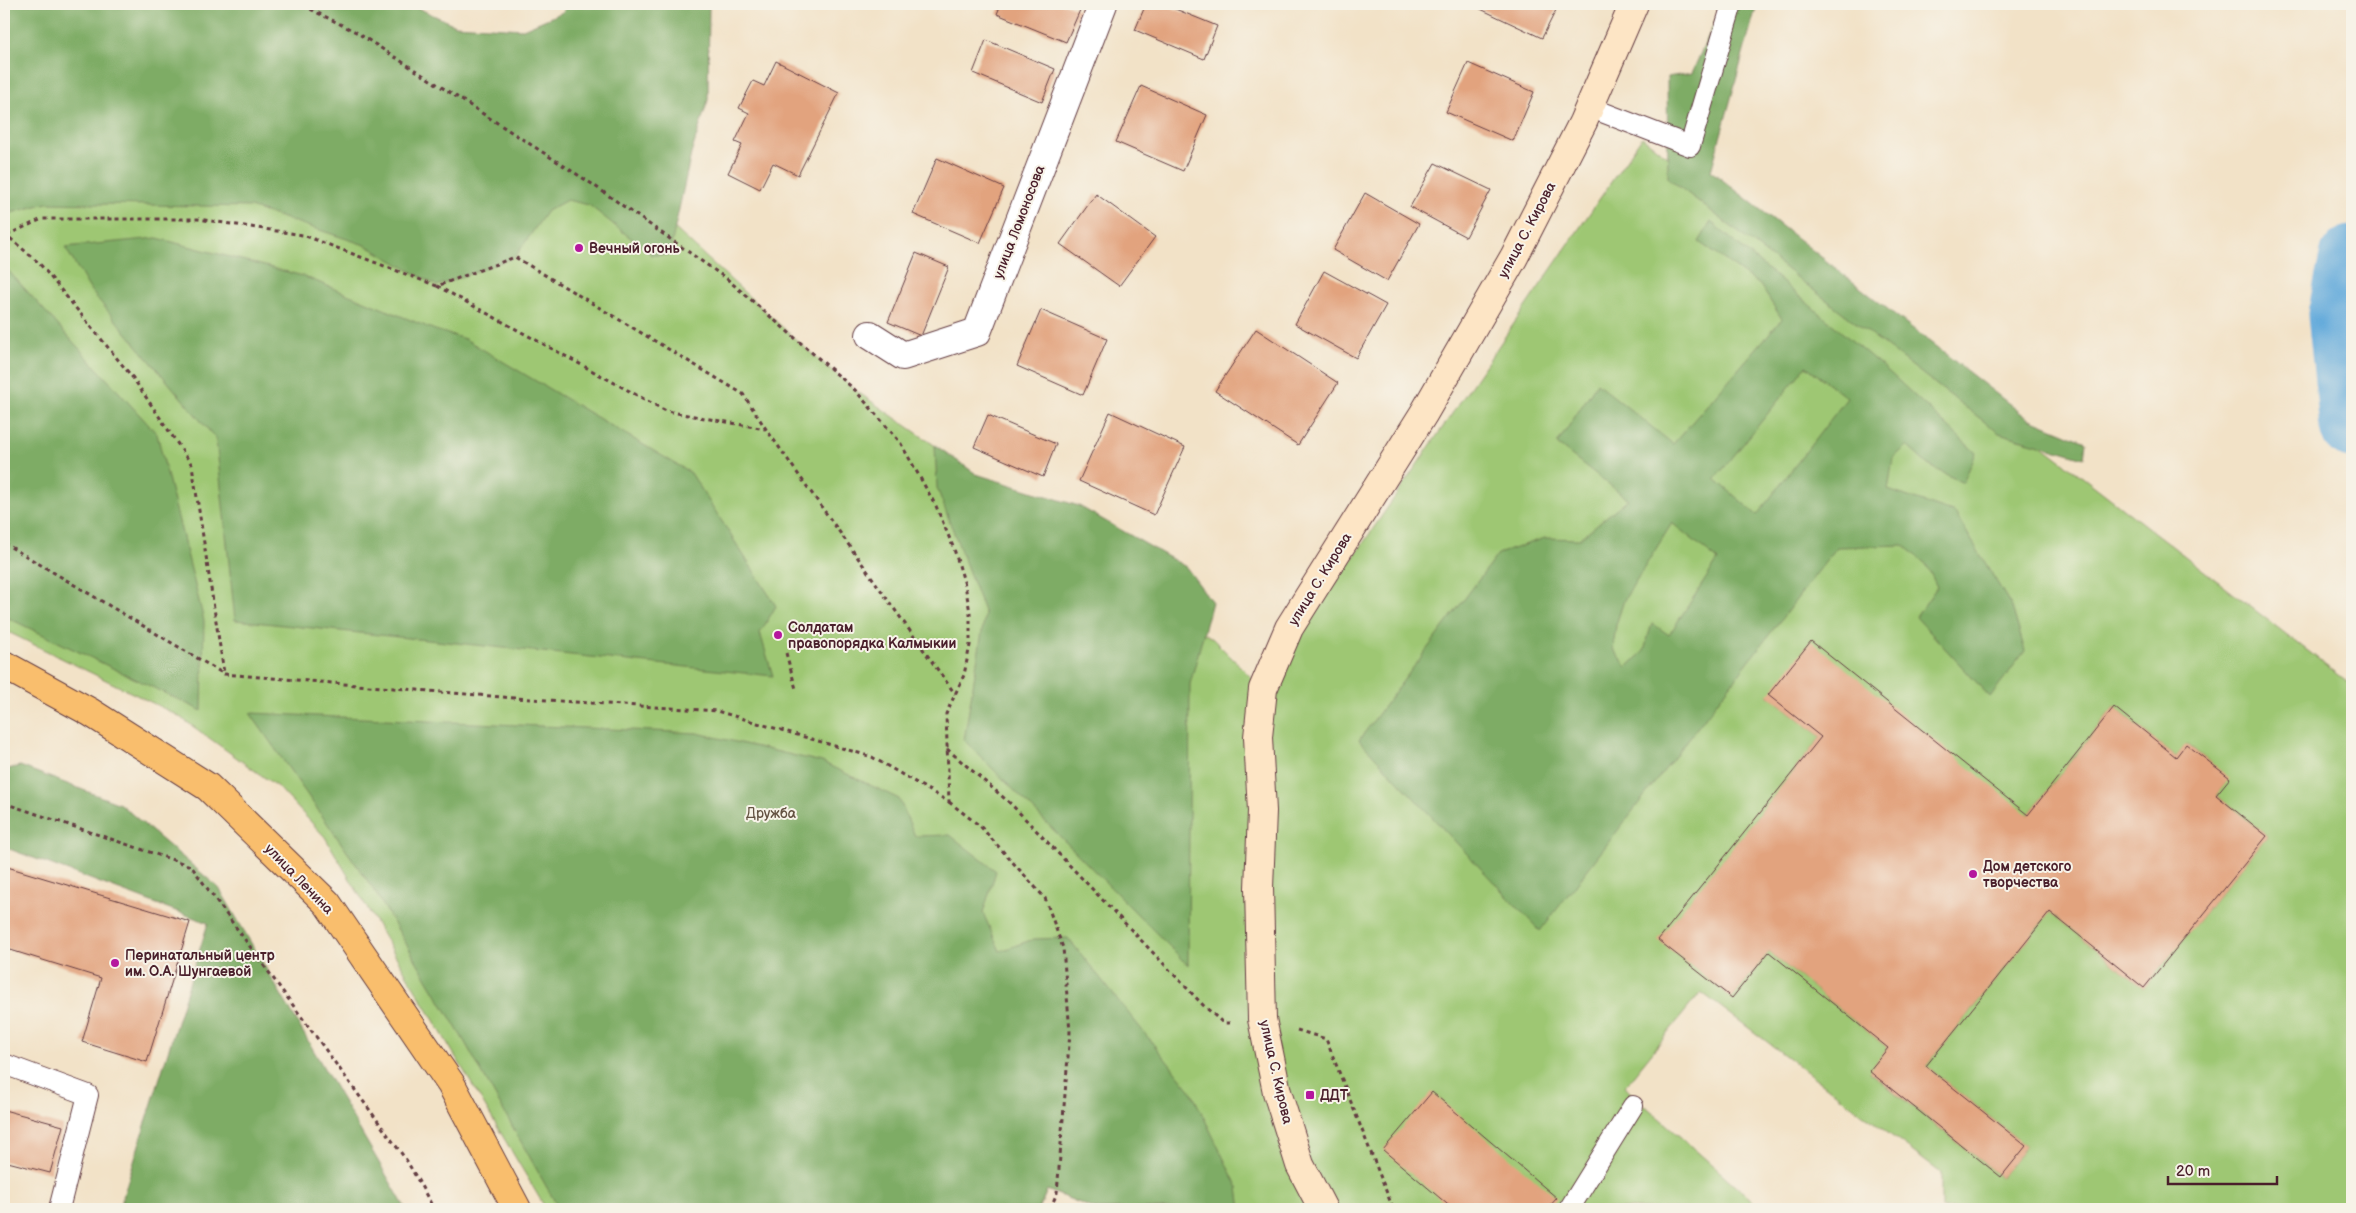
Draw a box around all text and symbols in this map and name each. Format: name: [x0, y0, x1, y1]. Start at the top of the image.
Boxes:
street label: улица Ломоносова: [990, 162, 1049, 281]
street label: улица С. Кирова: [1495, 179, 1560, 281]
place label: Вечный огонь: [589, 240, 680, 257]
marker: Вечный огонь: [573, 242, 585, 254]
street label: улица С. Кирова: [1285, 529, 1356, 629]
place label: Солдатам правопорядка Калмыкии: [788, 619, 956, 652]
marker: Солдатам правопорядка Калмыкии: [772, 629, 784, 641]
park label: Дружба: [746, 805, 797, 822]
street label: улица Ленина: [261, 840, 337, 918]
place label: Дом детского творчества: [1983, 858, 2072, 891]
marker: Дом детского творчества: [1967, 868, 1979, 880]
place label: Перинатальный центр им. О.А. Шунгаевой: [125, 947, 276, 980]
marker: Перинатальный центр им. О.А. Шунгаевой: [109, 957, 121, 969]
street label: улица С. Кирова: [1256, 1018, 1296, 1126]
place label: ДДТ: [1320, 1087, 1349, 1104]
marker: ДДТ: [1304, 1089, 1316, 1101]
scale bar: [2168, 1153, 2277, 1185]
text: 20 m: [2176, 1162, 2210, 1181]

